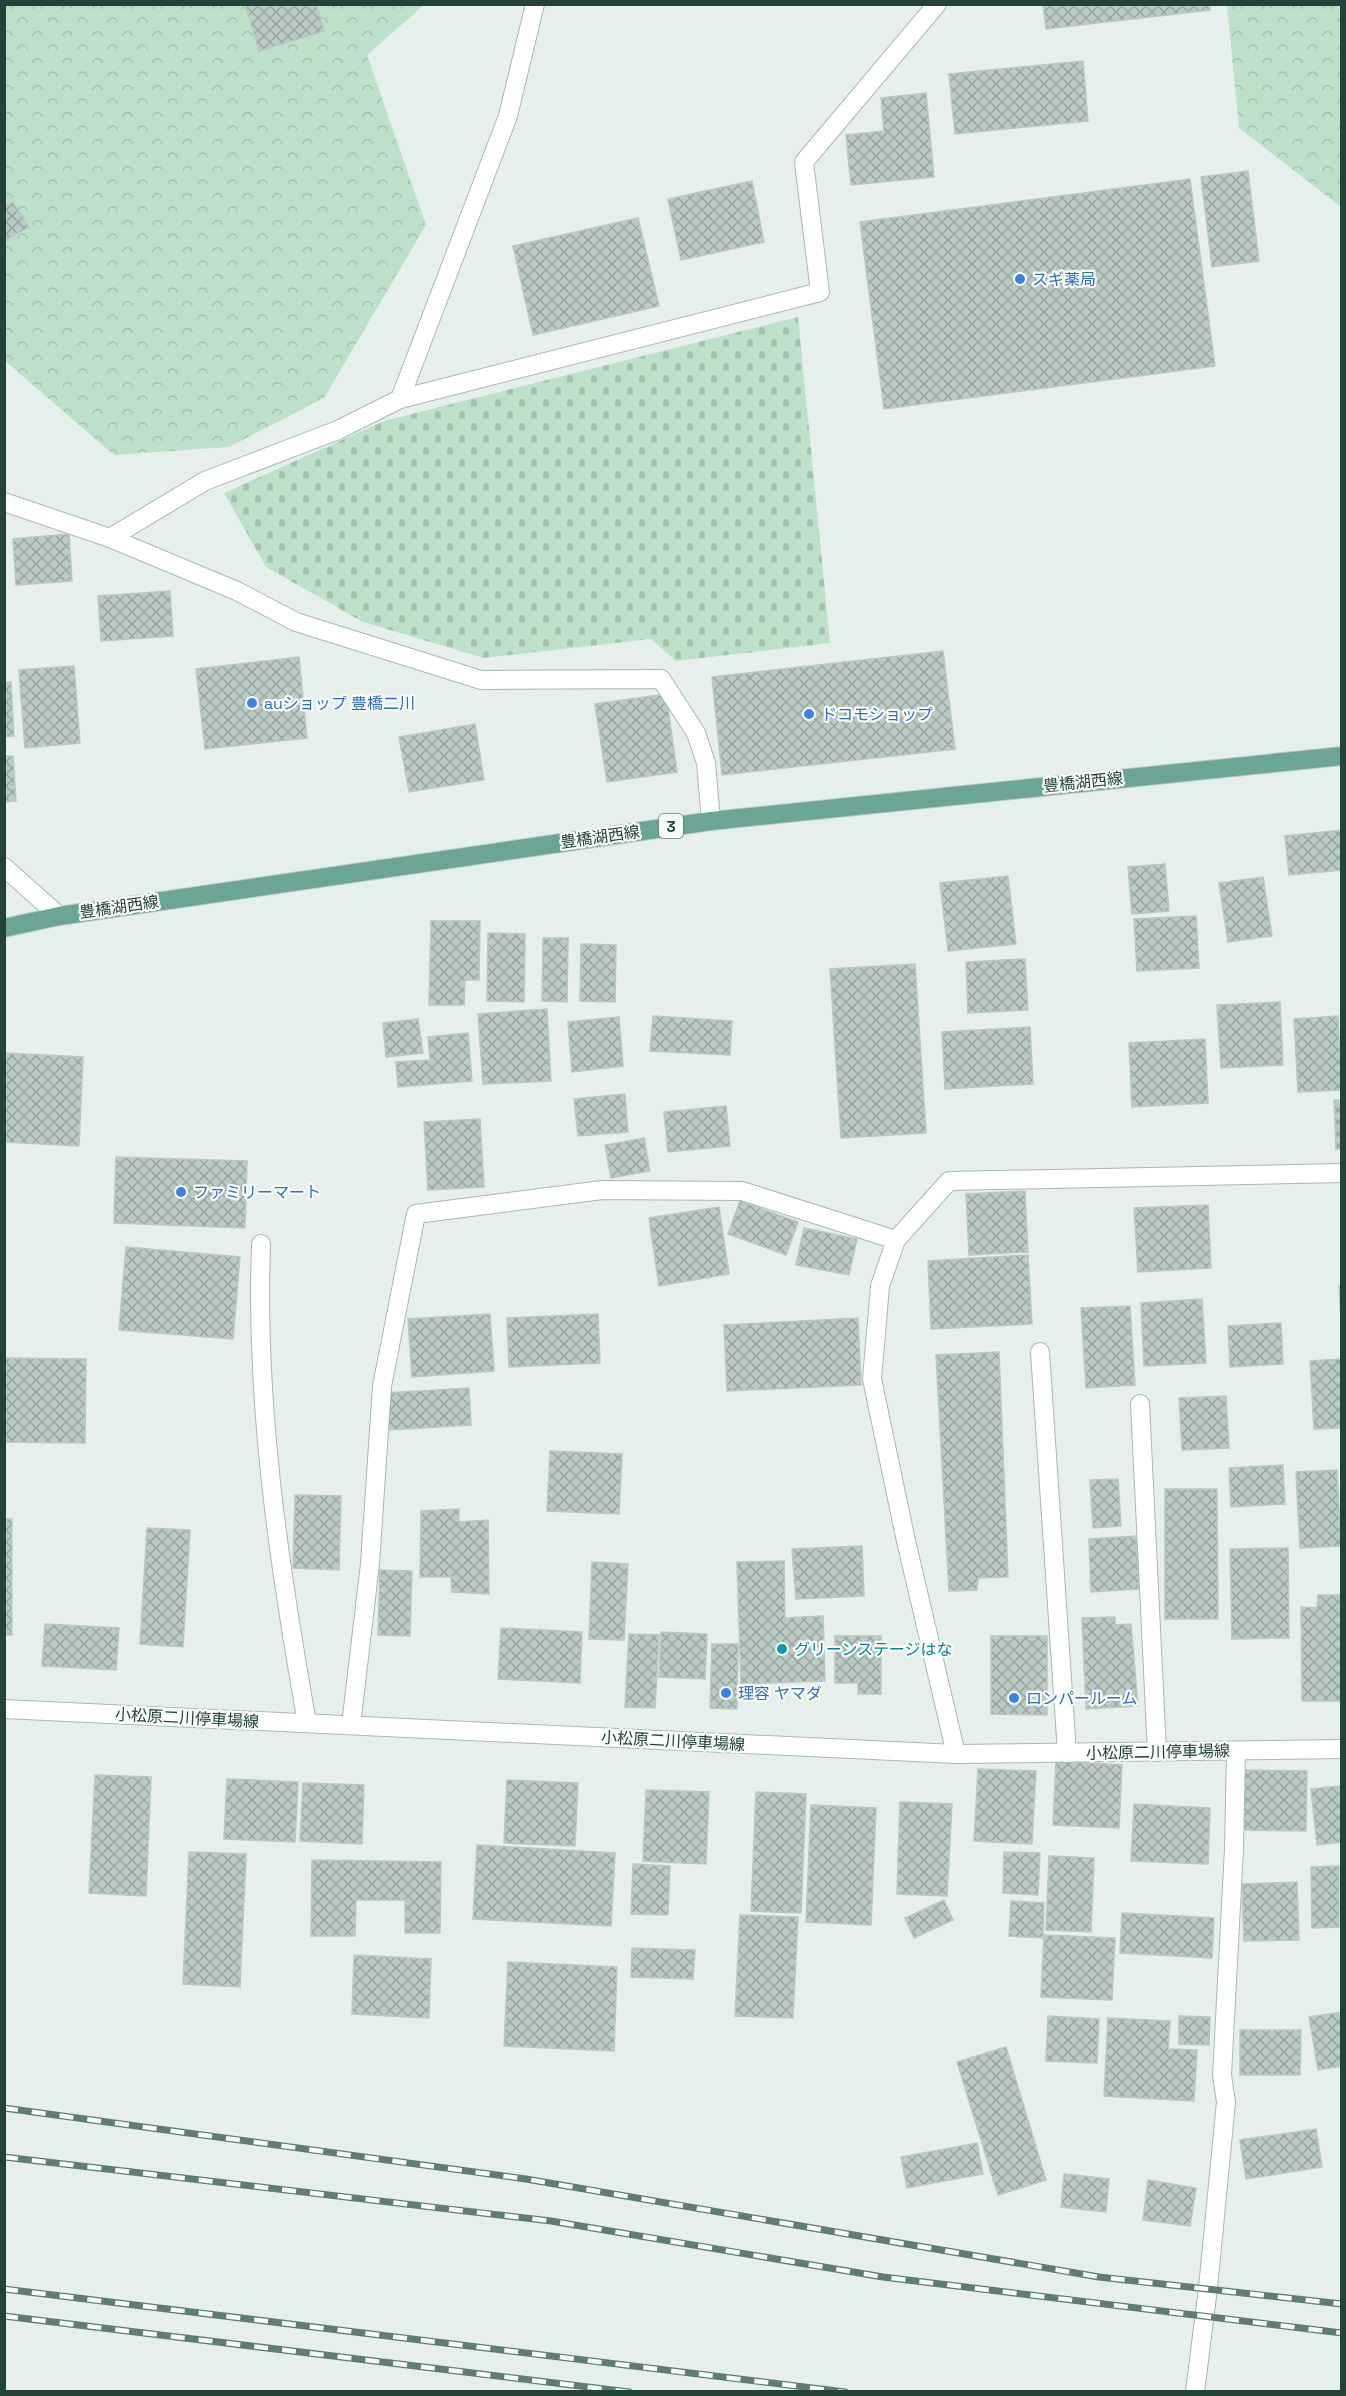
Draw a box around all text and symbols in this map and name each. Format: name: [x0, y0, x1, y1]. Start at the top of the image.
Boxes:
place label: スギ薬局: [1032, 269, 1096, 290]
marker: スギ薬局: [1013, 272, 1027, 286]
place label: auショップ 豊橋二川: [264, 693, 415, 714]
marker: auショップ 豊橋二川: [245, 696, 259, 710]
place label: ドコモショップ: [821, 704, 933, 725]
marker: ドコモショップ: [802, 707, 816, 721]
street label: 豊橋湖西線: [1042, 767, 1124, 797]
road number: 3: [659, 814, 683, 838]
street label: 豊橋湖西線: [559, 821, 641, 853]
street label: 豊橋湖西線: [78, 891, 160, 923]
place label: ファミリーマート: [193, 1182, 321, 1203]
marker: ファミリーマート: [174, 1185, 188, 1199]
place label: グリーンステージはな: [794, 1639, 953, 1660]
marker: グリーンステージはな: [775, 1642, 789, 1656]
place label: 理容 ヤマダ: [738, 1683, 822, 1704]
marker: 理容 ヤマダ: [719, 1686, 733, 1700]
place label: ロンパールーム: [1026, 1688, 1138, 1709]
marker: ロンパールーム: [1007, 1691, 1021, 1705]
street label: 小松原二川停車場線: [115, 1704, 259, 1732]
street label: 小松原二川停車場線: [601, 1727, 745, 1755]
street label: 小松原二川停車場線: [1086, 1740, 1230, 1764]

